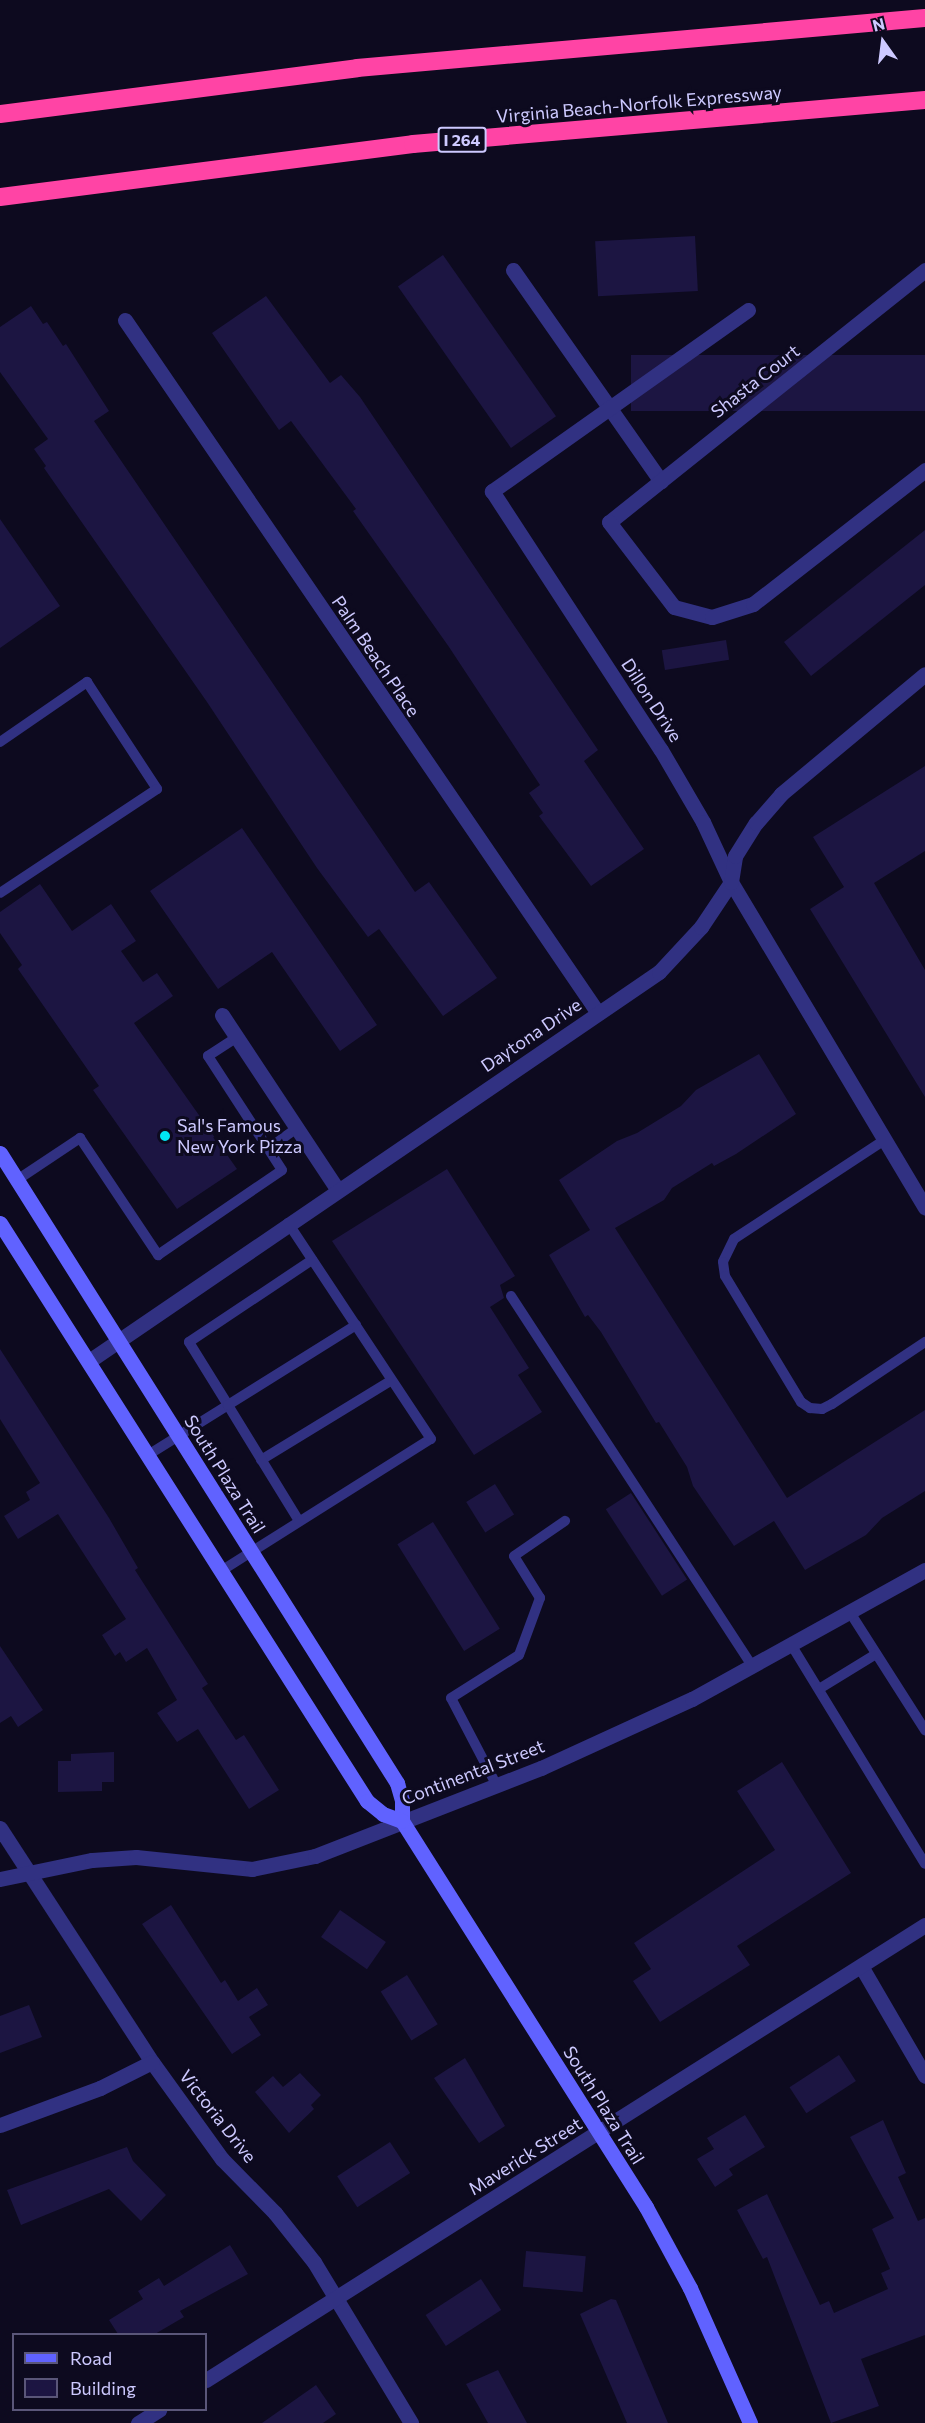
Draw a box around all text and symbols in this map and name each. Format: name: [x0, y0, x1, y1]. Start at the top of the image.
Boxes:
north arrow: [853, 12, 913, 72]
text: N: [870, 13, 887, 35]
street label: Virginia Beach-Norfolk Expressway: [495, 81, 783, 127]
road number: I 264: [436, 127, 488, 153]
street label: Shasta Court: [706, 340, 804, 422]
street label: Palm Beach Place: [328, 591, 424, 721]
street label: Dillon Drive: [617, 654, 687, 746]
street label: Daytona Drive: [477, 993, 585, 1077]
place label: Sal's Famous New York Pizza: [177, 1115, 302, 1158]
marker: Sal's Famous New York Pizza: [158, 1129, 172, 1143]
street label: South Plaza Trail: [180, 1411, 270, 1537]
street label: Continental Street: [399, 1735, 547, 1809]
street label: South Plaza Trail: [559, 2042, 649, 2168]
street label: Victoria Drive: [175, 2065, 261, 2167]
street label: Maverick Street: [464, 2113, 586, 2199]
legend: [12, 2333, 207, 2411]
text: Road: [70, 2347, 112, 2369]
text: Building: [70, 2377, 136, 2399]

